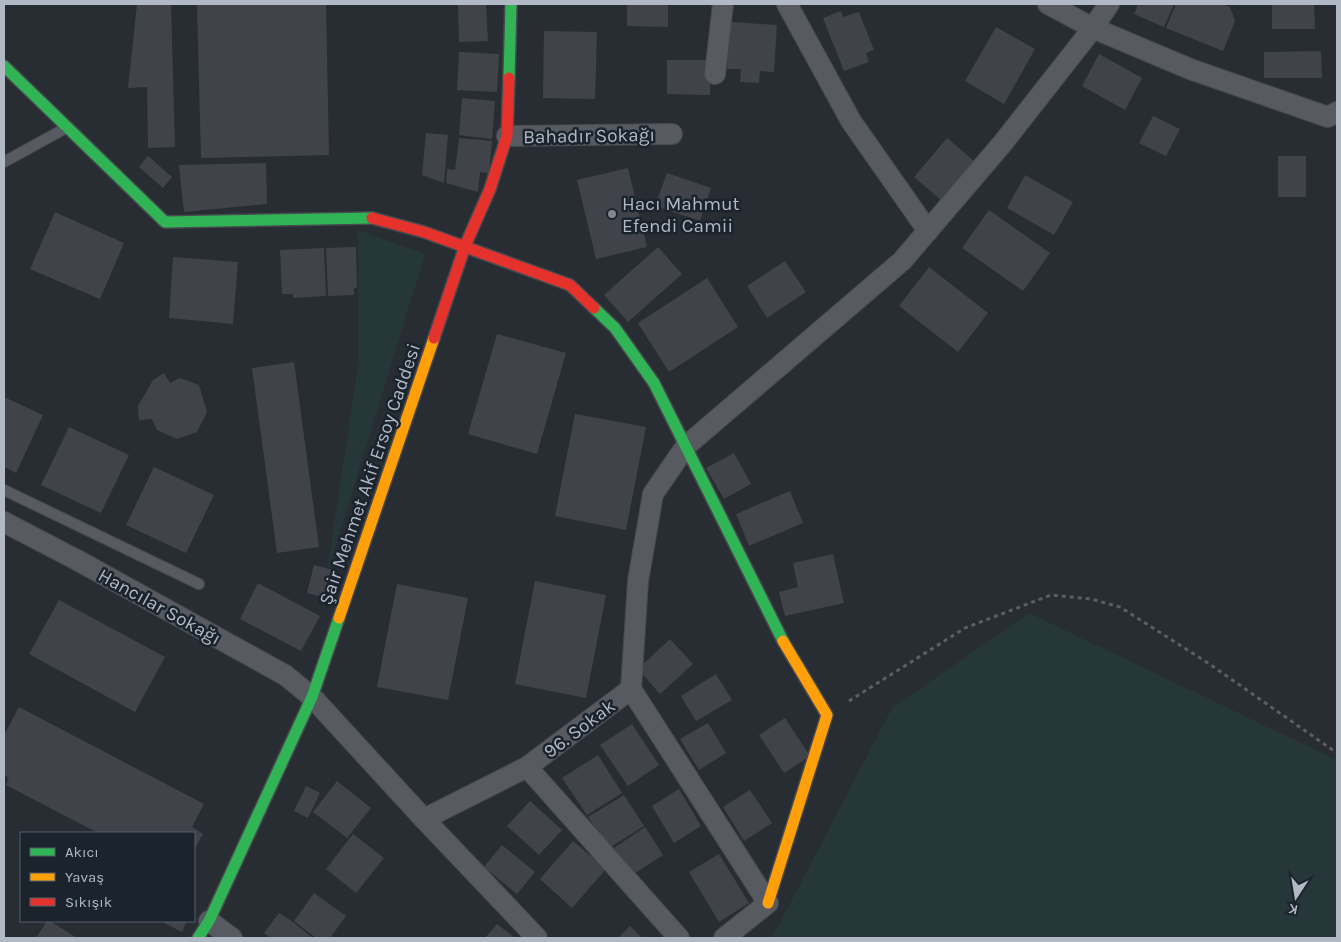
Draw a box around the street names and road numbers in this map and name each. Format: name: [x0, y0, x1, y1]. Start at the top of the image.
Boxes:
street label: Bahadır Sokağı: [523, 124, 655, 148]
street label: Şair Mehmet Akif Ersoy Caddesi: [315, 341, 425, 608]
street label: Hancılar Sokağı: [94, 564, 225, 650]
street label: 96. Sokak: [540, 695, 620, 763]

